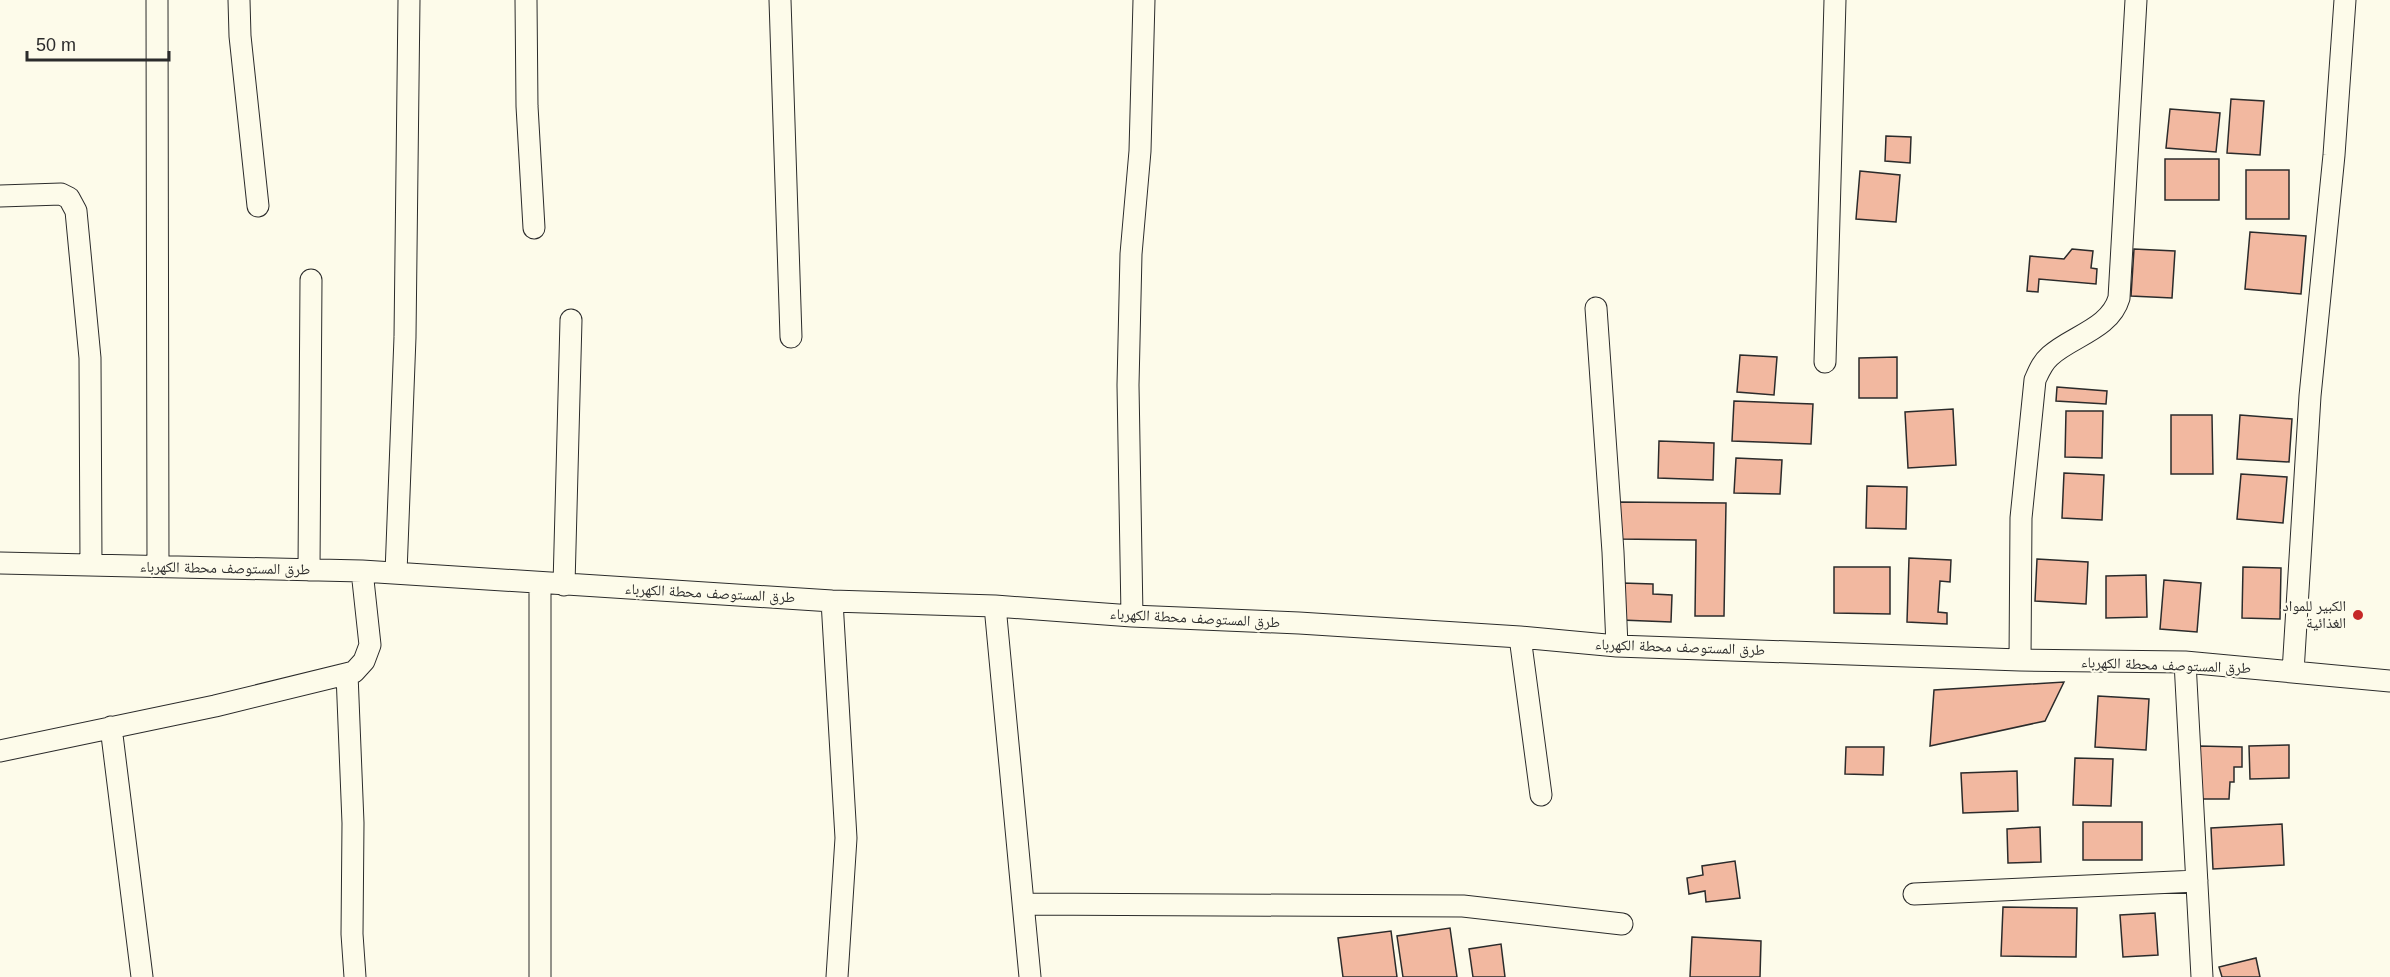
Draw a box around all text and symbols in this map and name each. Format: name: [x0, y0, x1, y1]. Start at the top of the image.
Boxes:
scale bar: [27, 24, 170, 62]
text: 50 m: [36, 35, 76, 55]
street label: طرق المستوصف محطة الكهرباء: [140, 558, 310, 579]
street label: طرق المستوصف محطة الكهرباء: [624, 580, 796, 607]
place label: الكبير للمواد الغذائية: [2283, 597, 2346, 631]
street label: طرق المستوصف محطة الكهرباء: [1109, 605, 1281, 632]
marker: الكبير للمواد الغذائية: [2351, 608, 2365, 622]
street label: طرق المستوصف محطة الكهرباء: [1594, 635, 1766, 660]
street label: طرق المستوصف محطة الكهرباء: [2080, 653, 2252, 678]

